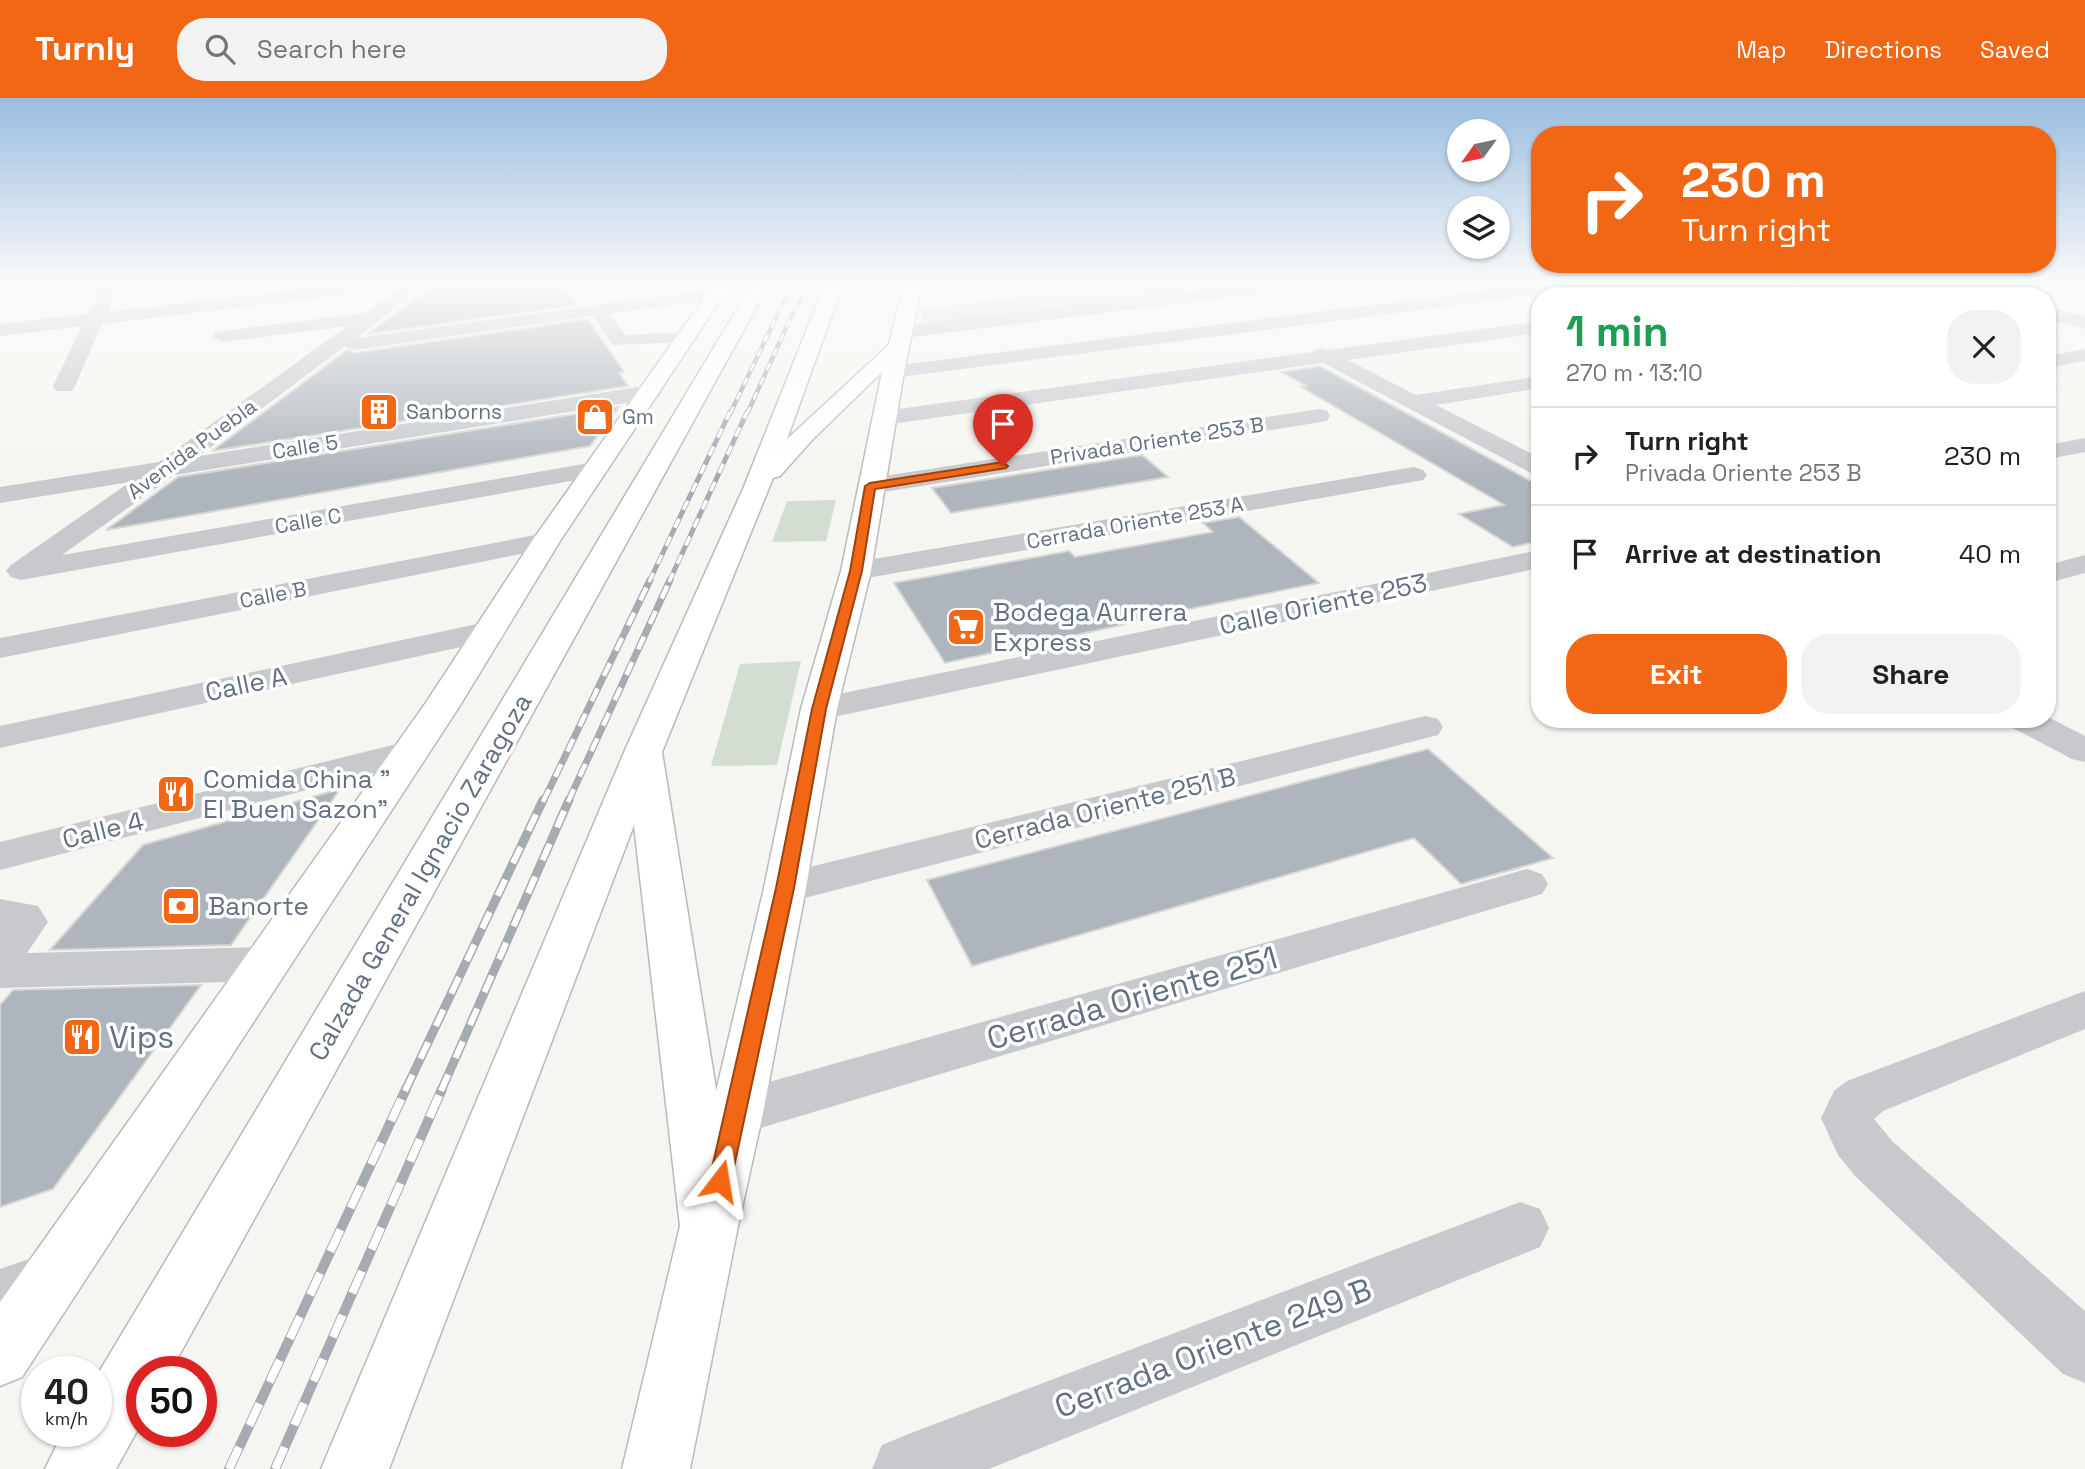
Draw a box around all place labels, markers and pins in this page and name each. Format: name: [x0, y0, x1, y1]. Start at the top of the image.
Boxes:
building icon: Sanborns: [358, 391, 400, 433]
pin: [973, 394, 1033, 466]
shop icon: Gm: [574, 396, 616, 438]
place label: Sanborns: [406, 398, 502, 425]
place label: Gm: [622, 403, 654, 430]
place label: Bodega Aurrera Express: [993, 595, 1188, 659]
supermarket icon: Bodega Aurrera Express: [945, 606, 987, 648]
place label: Comida China " El Buen Sazon": [203, 762, 391, 826]
restaurant icon: Comida China " El Buen Sazon": [155, 773, 197, 815]
bank icon: Banorte: [160, 885, 202, 927]
place label: Banorte: [208, 889, 309, 923]
restaurant icon: Vips: [61, 1016, 103, 1058]
place label: Vips: [109, 1017, 174, 1057]

